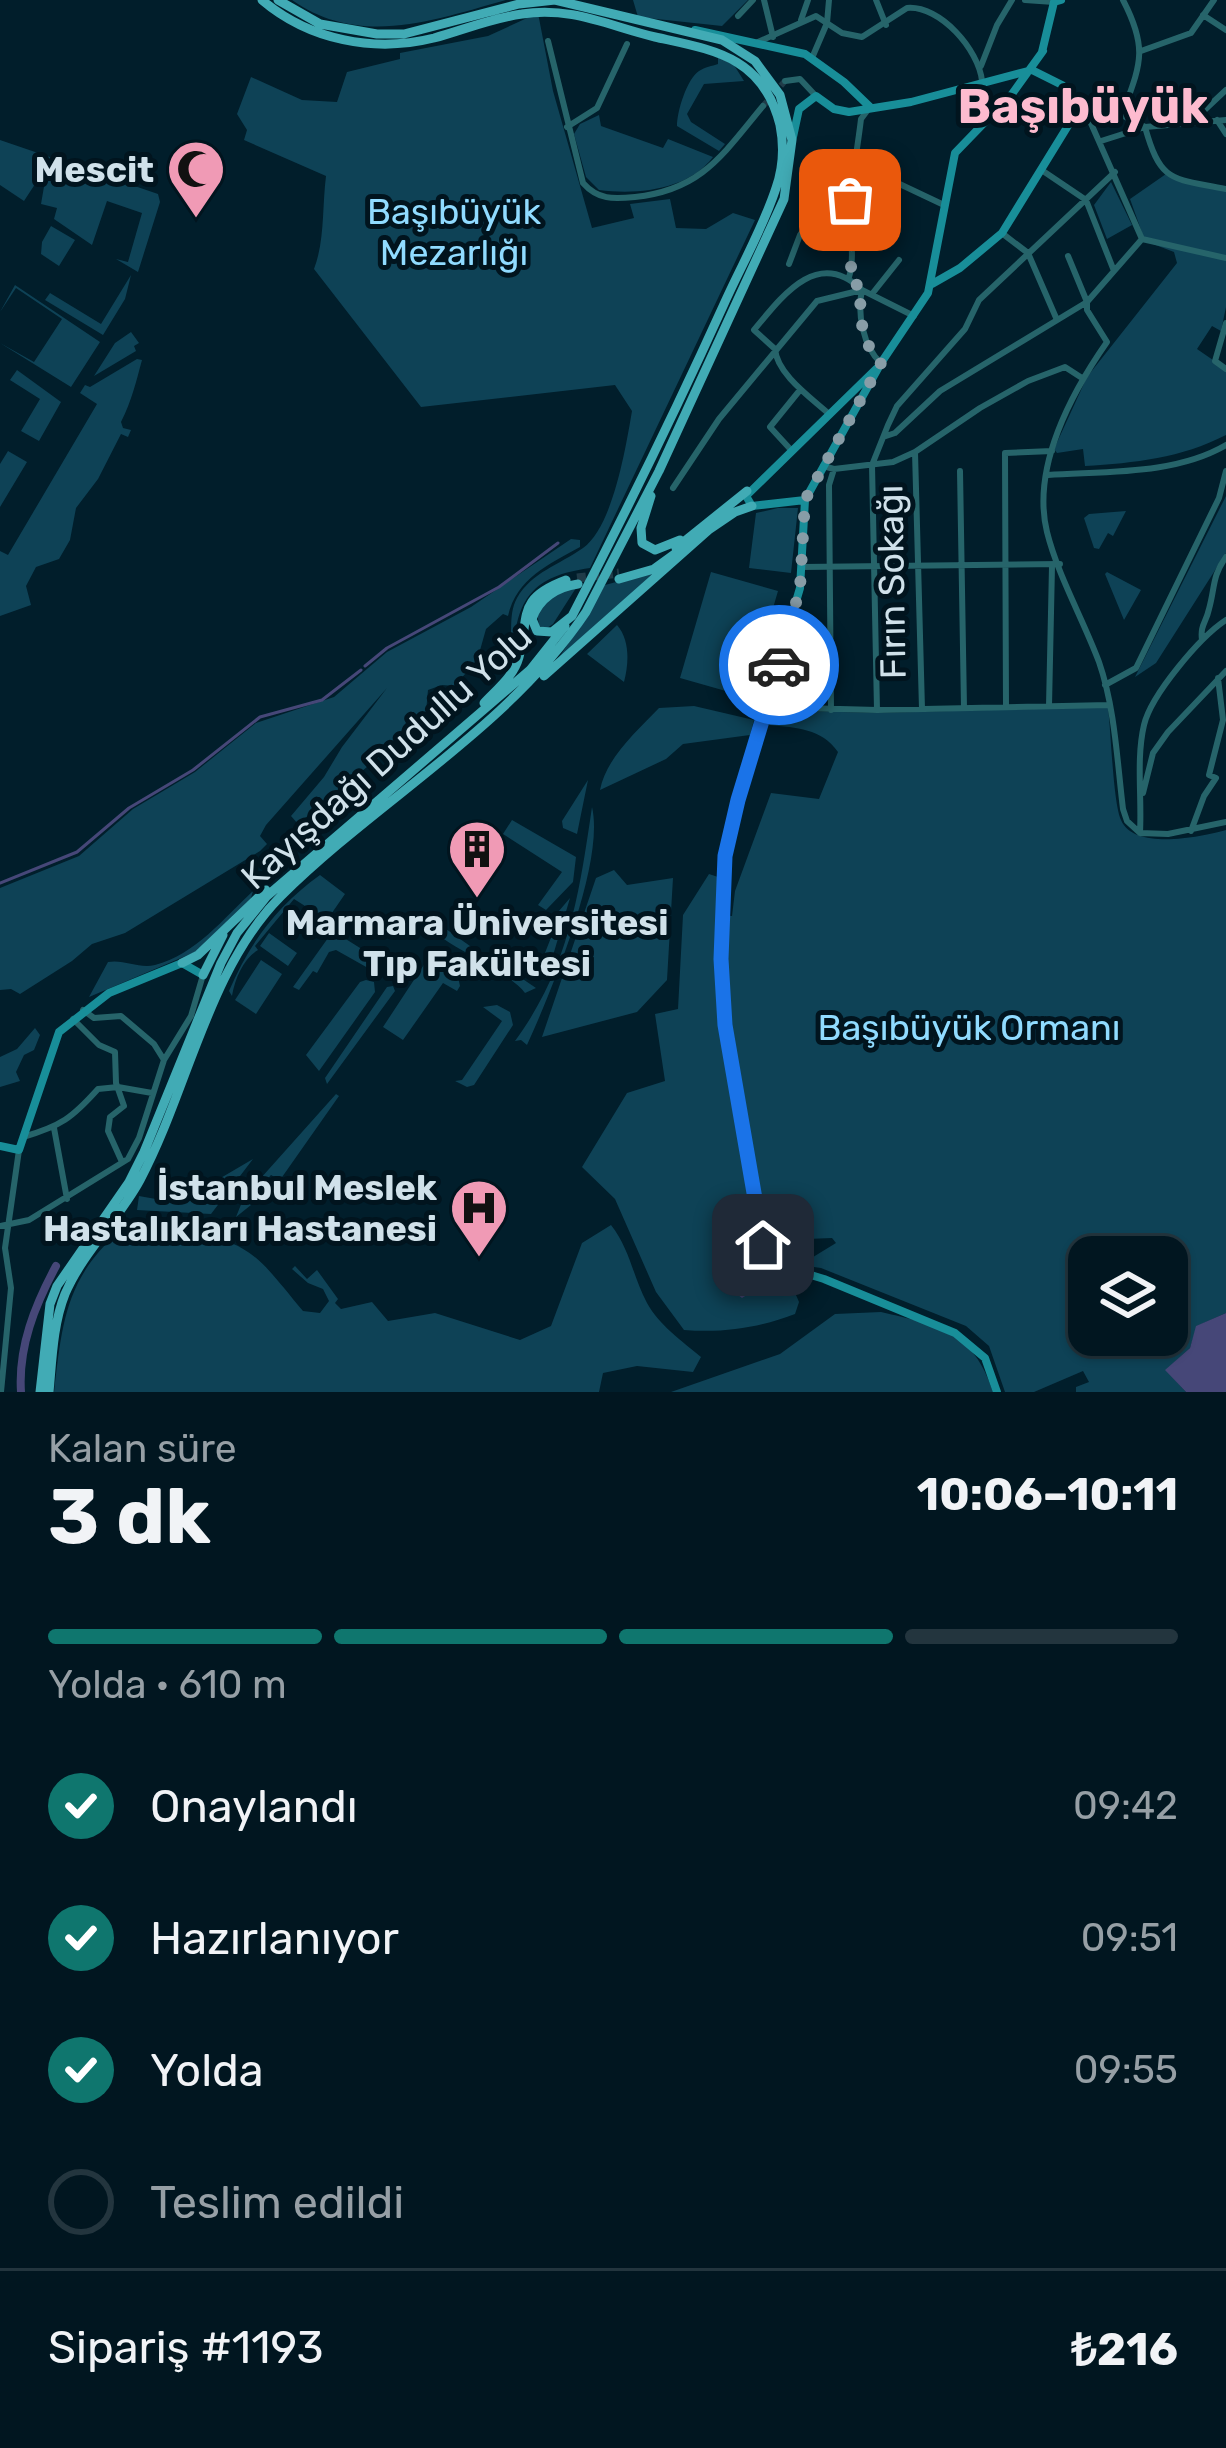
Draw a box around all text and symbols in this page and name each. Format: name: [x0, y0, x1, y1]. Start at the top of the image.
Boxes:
district label: Başıbüyük: [958, 78, 1208, 135]
mosque icon: Mescit: [165, 138, 227, 220]
place label: Mescit: [35, 148, 154, 191]
pin: [799, 149, 901, 251]
icon: bag: [817, 167, 883, 233]
park label: Başıbüyük Mezarlığı: [367, 190, 542, 274]
street label: Fırın Sokağı: [868, 484, 915, 680]
courier: [719, 605, 839, 725]
street label: Kayışdağı Dudullu Yolu: [232, 615, 540, 898]
icon: car: [746, 632, 812, 698]
building icon: Marmara Üniversitesi Tıp Fakültesi: [446, 818, 508, 900]
place label: Marmara Üniversitesi Tıp Fakültesi: [285, 901, 669, 985]
park label: Başıbüyük Ormanı: [817, 1006, 1121, 1049]
place label: İstanbul Meslek Hastalıkları Hastanesi: [43, 1166, 437, 1250]
hospital icon: İstanbul Meslek Hastalıkları Hastanesi: [448, 1177, 510, 1259]
pin: [712, 1194, 814, 1296]
icon: home: [730, 1212, 796, 1278]
map controls: [1068, 1236, 1188, 1356]
button: layers: [1068, 1236, 1188, 1356]
text: Kalan süre: [48, 1426, 237, 1472]
text: 10:06–10:11: [917, 1468, 1178, 1521]
text: 3 dk: [48, 1470, 211, 1563]
text: Yolda · 610 m: [48, 1662, 287, 1708]
icon: check: [48, 1773, 114, 1839]
text: Onaylandı: [150, 1780, 358, 1833]
text: 09:42: [1073, 1783, 1178, 1829]
icon: check: [48, 1905, 114, 1971]
text: Hazırlanıyor: [150, 1912, 399, 1965]
text: 09:51: [1081, 1915, 1178, 1961]
icon: check: [48, 2037, 114, 2103]
text: Yolda: [150, 2044, 264, 2097]
text: 09:55: [1074, 2047, 1178, 2093]
text: Teslim edildi: [150, 2176, 404, 2229]
text: Sipariş #1193: [48, 2321, 323, 2374]
text: ₺216: [1071, 2323, 1178, 2376]

